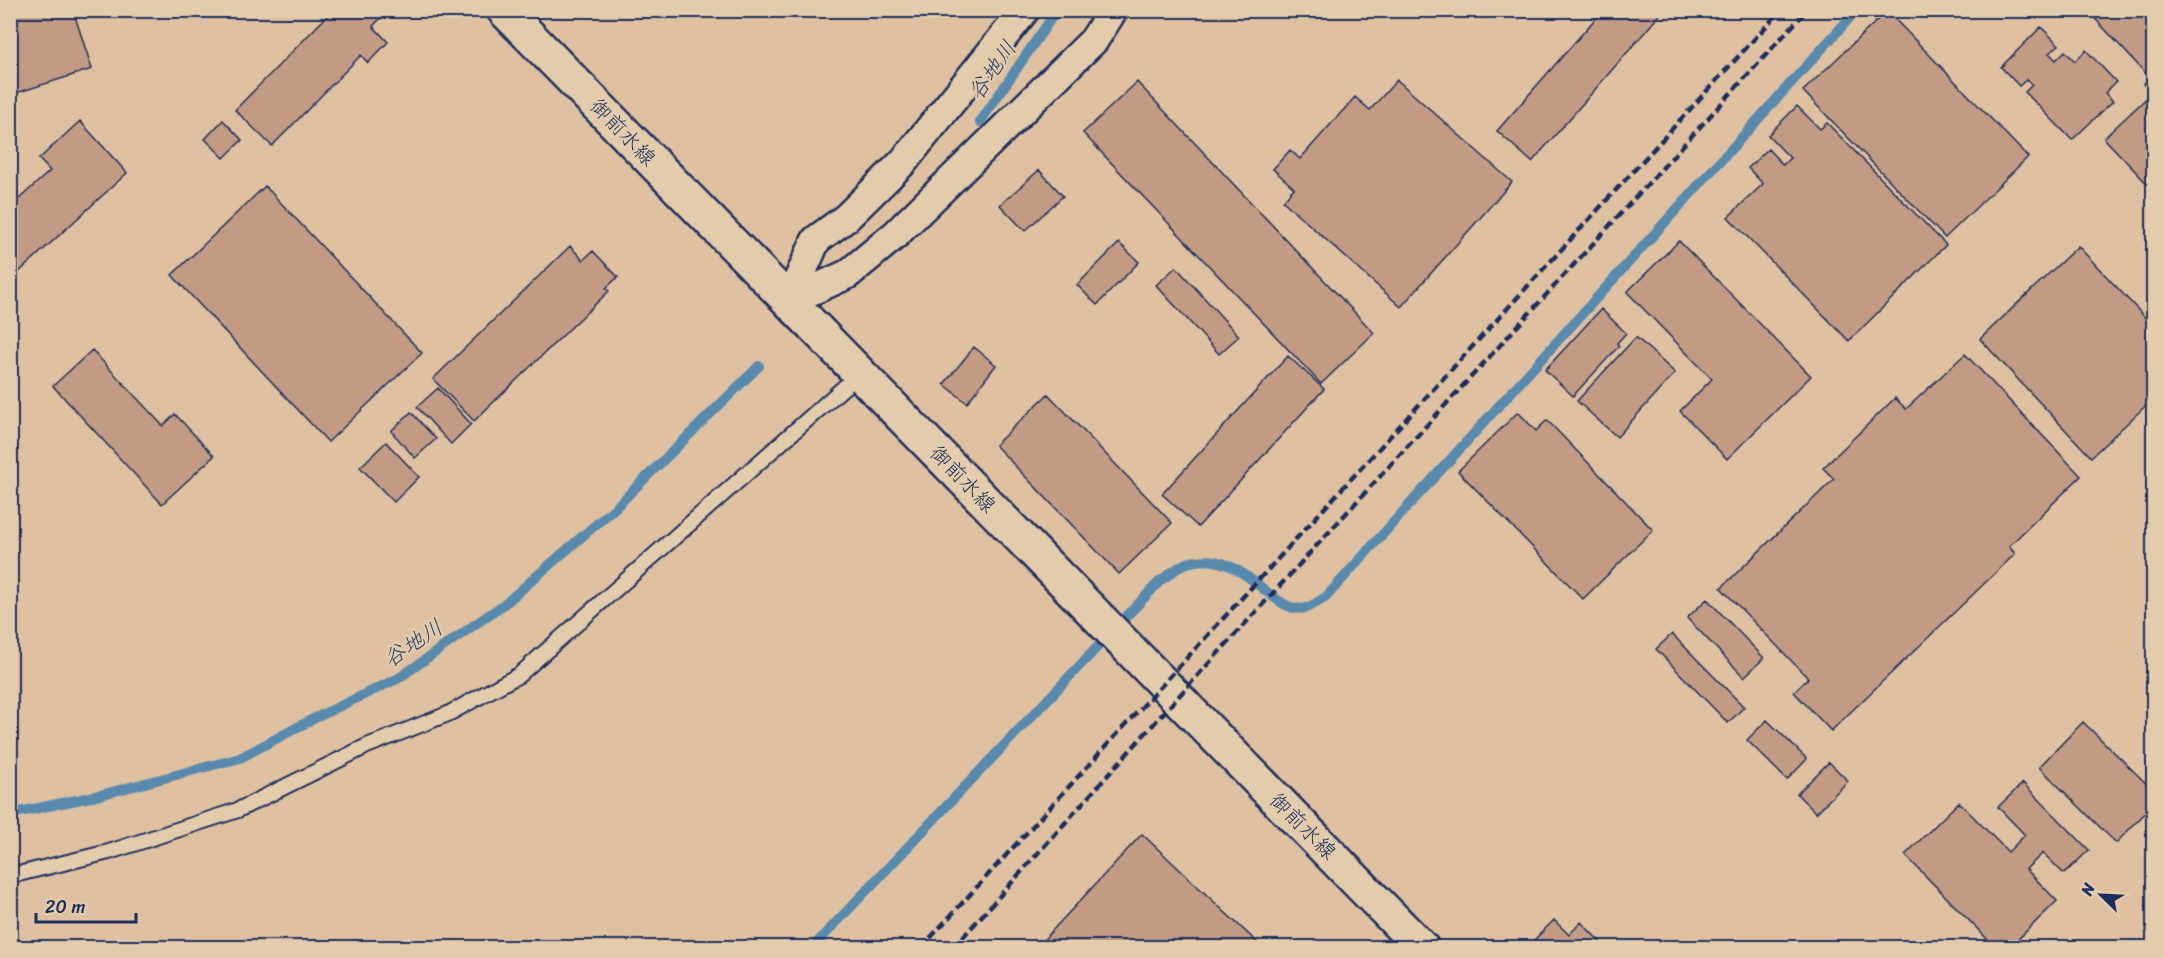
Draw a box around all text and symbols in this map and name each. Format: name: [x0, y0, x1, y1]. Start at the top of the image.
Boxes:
water label: 谷地川: [957, 32, 1027, 108]
street label: 御前水線: [580, 89, 666, 175]
street label: 御前水線: [920, 436, 1006, 522]
water label: 谷地川: [375, 608, 451, 678]
street label: 御前水線: [1260, 783, 1346, 869]
north arrow: [2071, 865, 2131, 925]
text: N: [2072, 877, 2104, 901]
scale bar: [36, 886, 136, 924]
text: 20 m: [45, 891, 85, 923]

